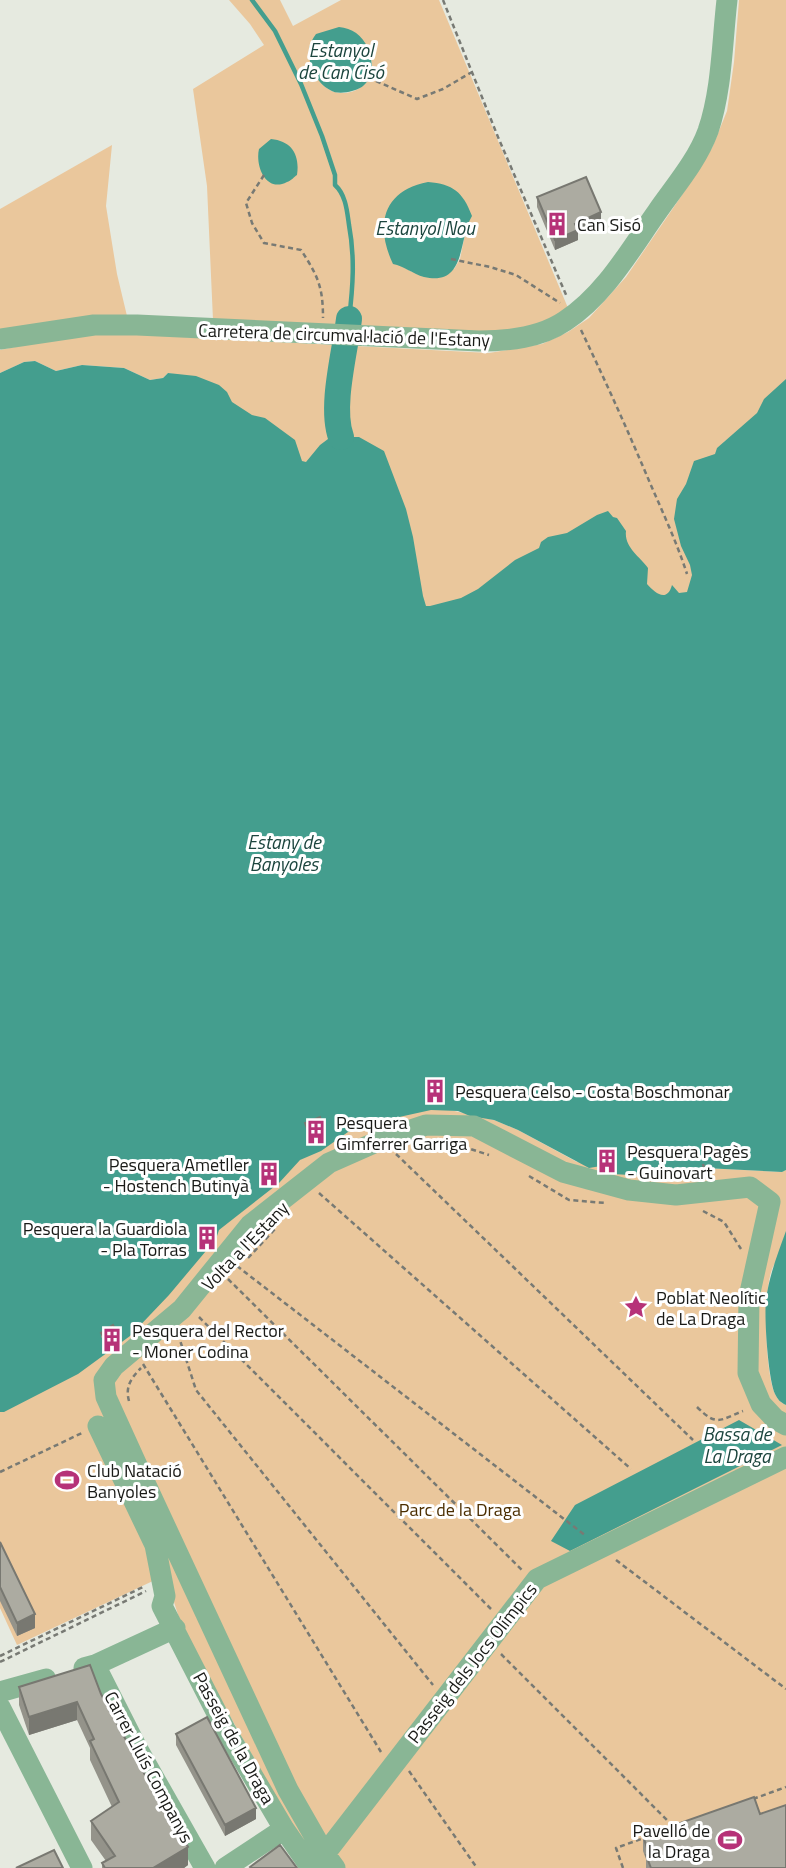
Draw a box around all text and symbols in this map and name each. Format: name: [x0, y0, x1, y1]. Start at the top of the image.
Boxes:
water label: Estanyol de Can Cisó: [298, 35, 386, 86]
building icon: Can Sisó: [543, 210, 571, 238]
place label: Can Sisó: [577, 211, 641, 238]
water label: Estanyol Nou: [375, 213, 476, 242]
street label: Carretera de circumval·lació de l'Estany: [198, 316, 491, 354]
water label: Estany de Banyoles: [247, 827, 322, 878]
building icon: Pesquera Celso - Costa Boschmonar: [421, 1077, 449, 1105]
place label: Pesquera Celso - Costa Boschmonar: [455, 1078, 730, 1105]
place label: Pesquera Gimferrer Garriga: [336, 1109, 467, 1157]
building icon: Pesquera Gimferrer Garriga: [302, 1118, 330, 1146]
place label: Pesquera Pagès - Guinovart: [627, 1138, 749, 1186]
building icon: Pesquera Pagès - Guinovart: [593, 1147, 621, 1175]
place label: Pesquera Ametller - Hostench Butinyà: [103, 1151, 249, 1199]
building icon: Pesquera Ametller - Hostench Butinyà: [255, 1160, 283, 1188]
street label: Volta a l'Estany: [195, 1195, 295, 1297]
place label: Pesquera la Guardiola - Pla Torras: [23, 1215, 187, 1263]
building icon: Pesquera la Guardiola - Pla Torras: [193, 1224, 221, 1252]
place label: Poblat Neolític de La Draga: [656, 1284, 766, 1332]
place icon: Poblat Neolític de La Draga: [622, 1293, 650, 1321]
place label: Pesquera del Rector - Moner Codina: [132, 1317, 284, 1365]
building icon: Pesquera del Rector - Moner Codina: [98, 1326, 126, 1354]
water label: Bassa de La Draga: [703, 1419, 773, 1470]
place label: Club Natació Banyoles: [87, 1457, 182, 1505]
sports icon: Club Natació Banyoles: [53, 1466, 81, 1494]
park label: Parc de la Draga: [399, 1496, 521, 1523]
street label: Passeig dels Jocs Olímpics: [401, 1577, 543, 1749]
street label: Passeig de la Draga: [186, 1667, 282, 1809]
street label: Carrer Lluís Companys: [98, 1686, 200, 1848]
place label: Pavelló de la Draga: [633, 1817, 710, 1865]
sports icon: Pavelló de la Draga: [716, 1826, 744, 1854]

